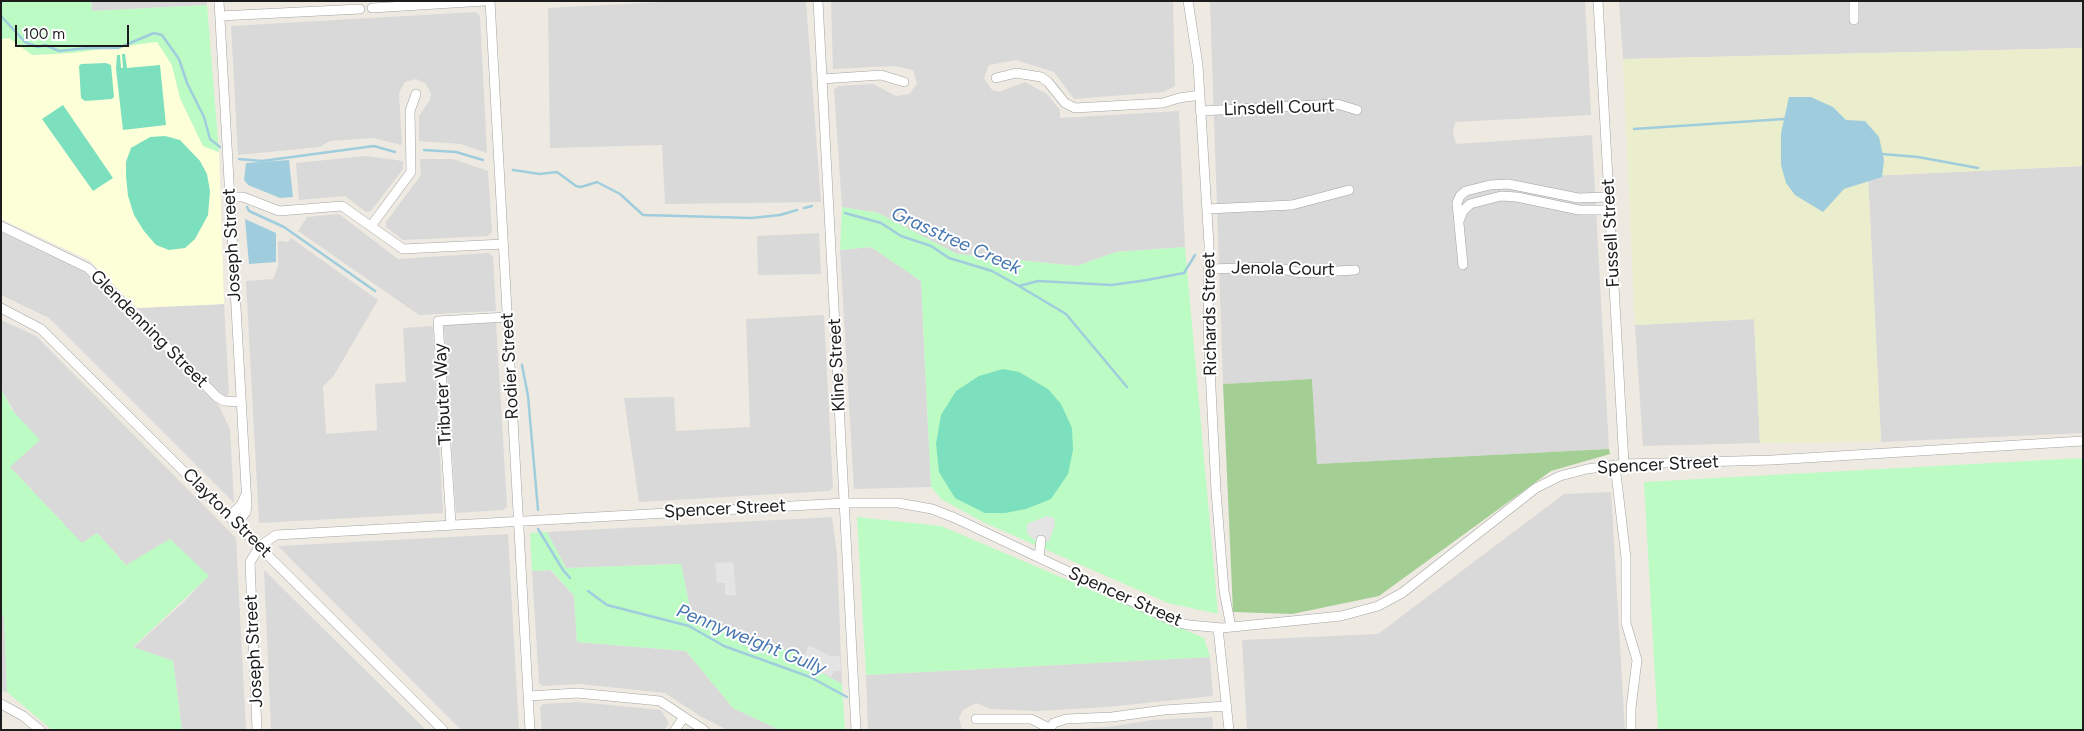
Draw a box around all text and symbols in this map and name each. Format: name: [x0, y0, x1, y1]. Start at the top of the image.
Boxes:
scale bar: [18, 15, 131, 47]
text: 100 m: [23, 25, 65, 43]
street label: Linsdell Court: [1223, 95, 1335, 121]
street label: Fussell Street: [1597, 178, 1625, 288]
street label: Joseph Street: [218, 188, 246, 302]
water label: Grasstree Creek: [888, 202, 1024, 280]
street label: Richards Street: [1198, 252, 1222, 376]
street label: Jenola Court: [1231, 257, 1335, 281]
street label: Glendenning Street: [86, 266, 212, 392]
street label: Rodier Street: [496, 312, 524, 420]
street label: Kline Street: [824, 318, 850, 412]
street label: Tributer Way: [430, 342, 456, 446]
street label: Spencer Street: [1596, 451, 1720, 479]
street label: Clayton Street: [178, 464, 276, 562]
street label: Spencer Street: [663, 495, 787, 523]
street label: Spencer Street: [1065, 562, 1185, 632]
street label: Joseph Street: [240, 594, 268, 708]
water label: Pennyweight Gully: [673, 600, 829, 680]

